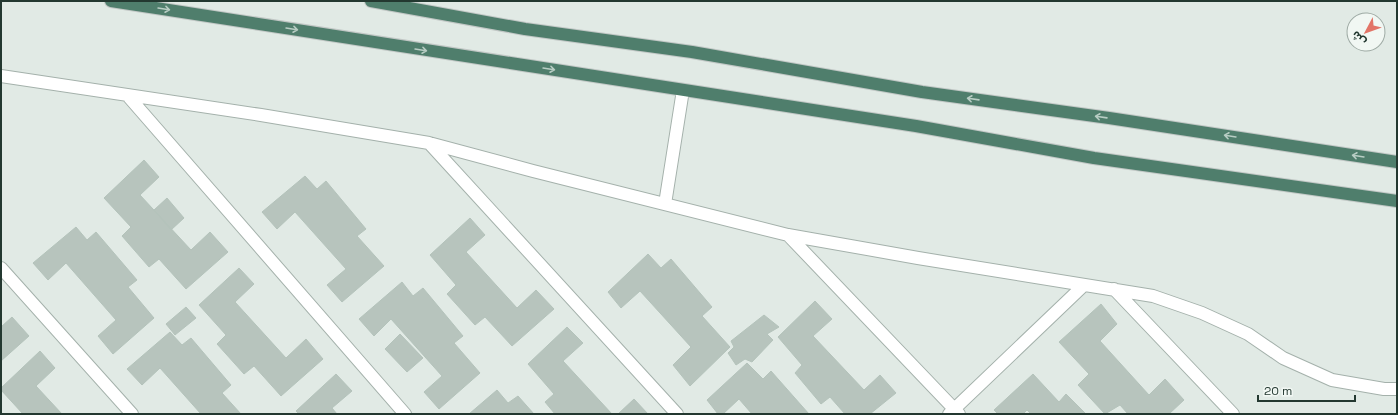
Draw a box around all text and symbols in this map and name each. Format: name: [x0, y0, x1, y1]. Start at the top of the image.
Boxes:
one-way arrow: [157, 5, 170, 13]
north arrow: [1346, 12, 1386, 52]
one-way arrow: [285, 26, 298, 34]
text: ش: [1348, 28, 1369, 49]
one-way arrow: [414, 46, 427, 54]
one-way arrow: [542, 66, 555, 74]
one-way arrow: [967, 95, 980, 103]
one-way arrow: [1095, 113, 1108, 121]
one-way arrow: [1224, 132, 1237, 140]
one-way arrow: [1352, 152, 1365, 160]
scale bar: [1258, 377, 1355, 403]
text: 20 m: [1264, 383, 1292, 399]

